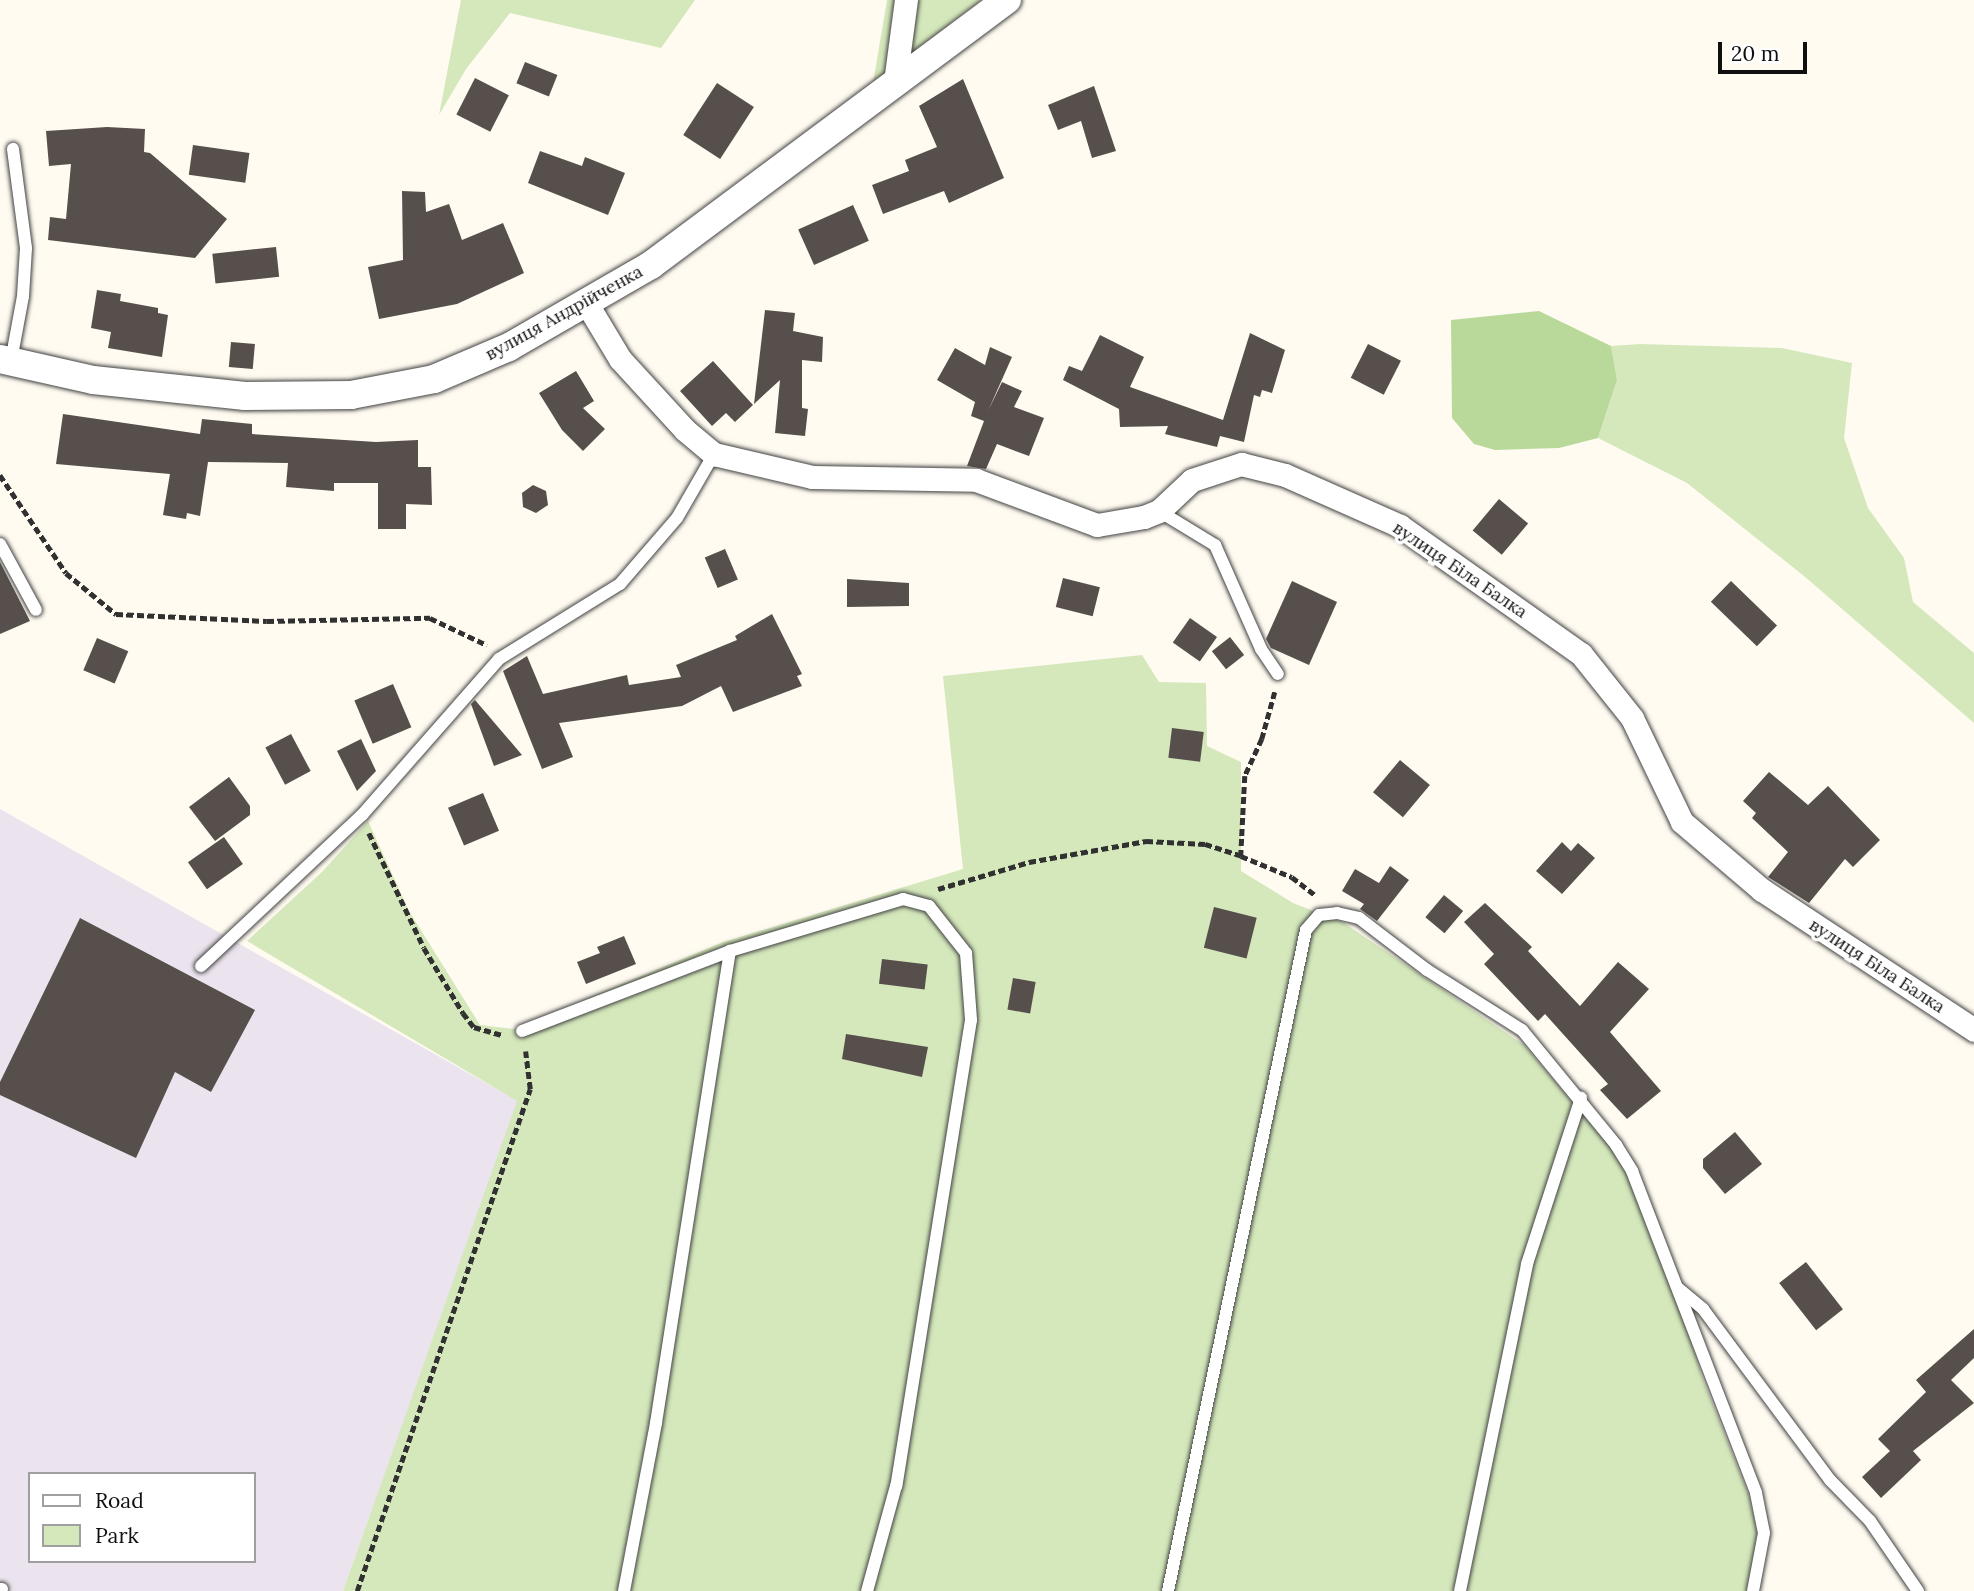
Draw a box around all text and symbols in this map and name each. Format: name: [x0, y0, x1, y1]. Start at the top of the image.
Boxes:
scale bar: [1722, 28, 1811, 72]
text: 20 m: [1731, 40, 1780, 67]
street label: вулиця Андрійченка: [482, 261, 646, 365]
street label: вулиця Біла Балка: [1389, 517, 1531, 623]
street label: вулиця Біла Балка: [1805, 914, 1949, 1018]
legend: [28, 1472, 256, 1563]
text: Road: [95, 1487, 144, 1514]
text: Park: [95, 1522, 139, 1549]

